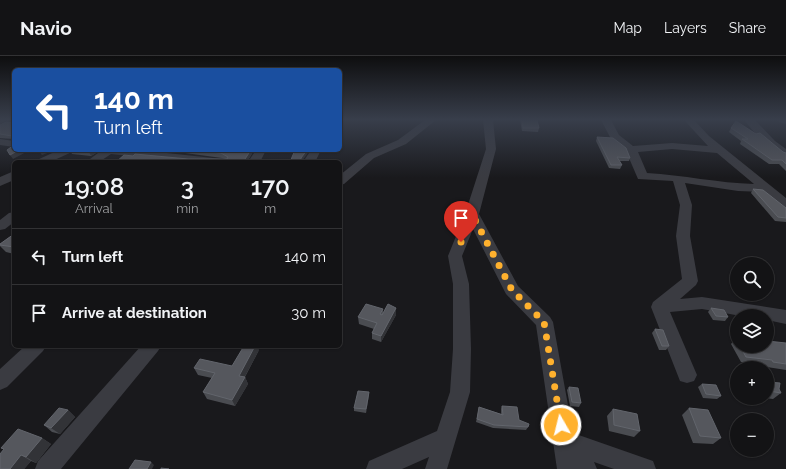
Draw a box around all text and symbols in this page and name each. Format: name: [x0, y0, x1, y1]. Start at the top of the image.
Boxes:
text: Navio: [20, 17, 72, 39]
text: Map: [614, 20, 642, 36]
text: Layers: [664, 20, 707, 36]
text: Share: [729, 20, 766, 36]
text: 140 m: [94, 83, 174, 116]
icon: left: [28, 84, 80, 136]
text: Turn left: [94, 117, 163, 138]
text: 19:08: [64, 172, 124, 201]
text: 3: [181, 172, 194, 201]
text: 170: [251, 172, 290, 201]
text: Arrival: [75, 201, 113, 216]
text: min: [176, 201, 199, 216]
text: m: [264, 201, 276, 216]
pin: [444, 201, 478, 242]
icon: arrive: [450, 207, 472, 229]
icon: left: [28, 246, 50, 268]
text: Turn left: [62, 248, 123, 266]
text: 140 m: [285, 248, 326, 266]
map controls: [730, 257, 774, 457]
button: search: [730, 257, 774, 301]
icon: arrive: [28, 302, 50, 324]
text: Arrive at destination: [62, 304, 207, 322]
text: 30 m: [291, 304, 326, 322]
button: layers: [730, 309, 774, 353]
button: +: [730, 361, 774, 405]
position arrow: [540, 404, 582, 446]
button: −: [730, 413, 774, 457]

